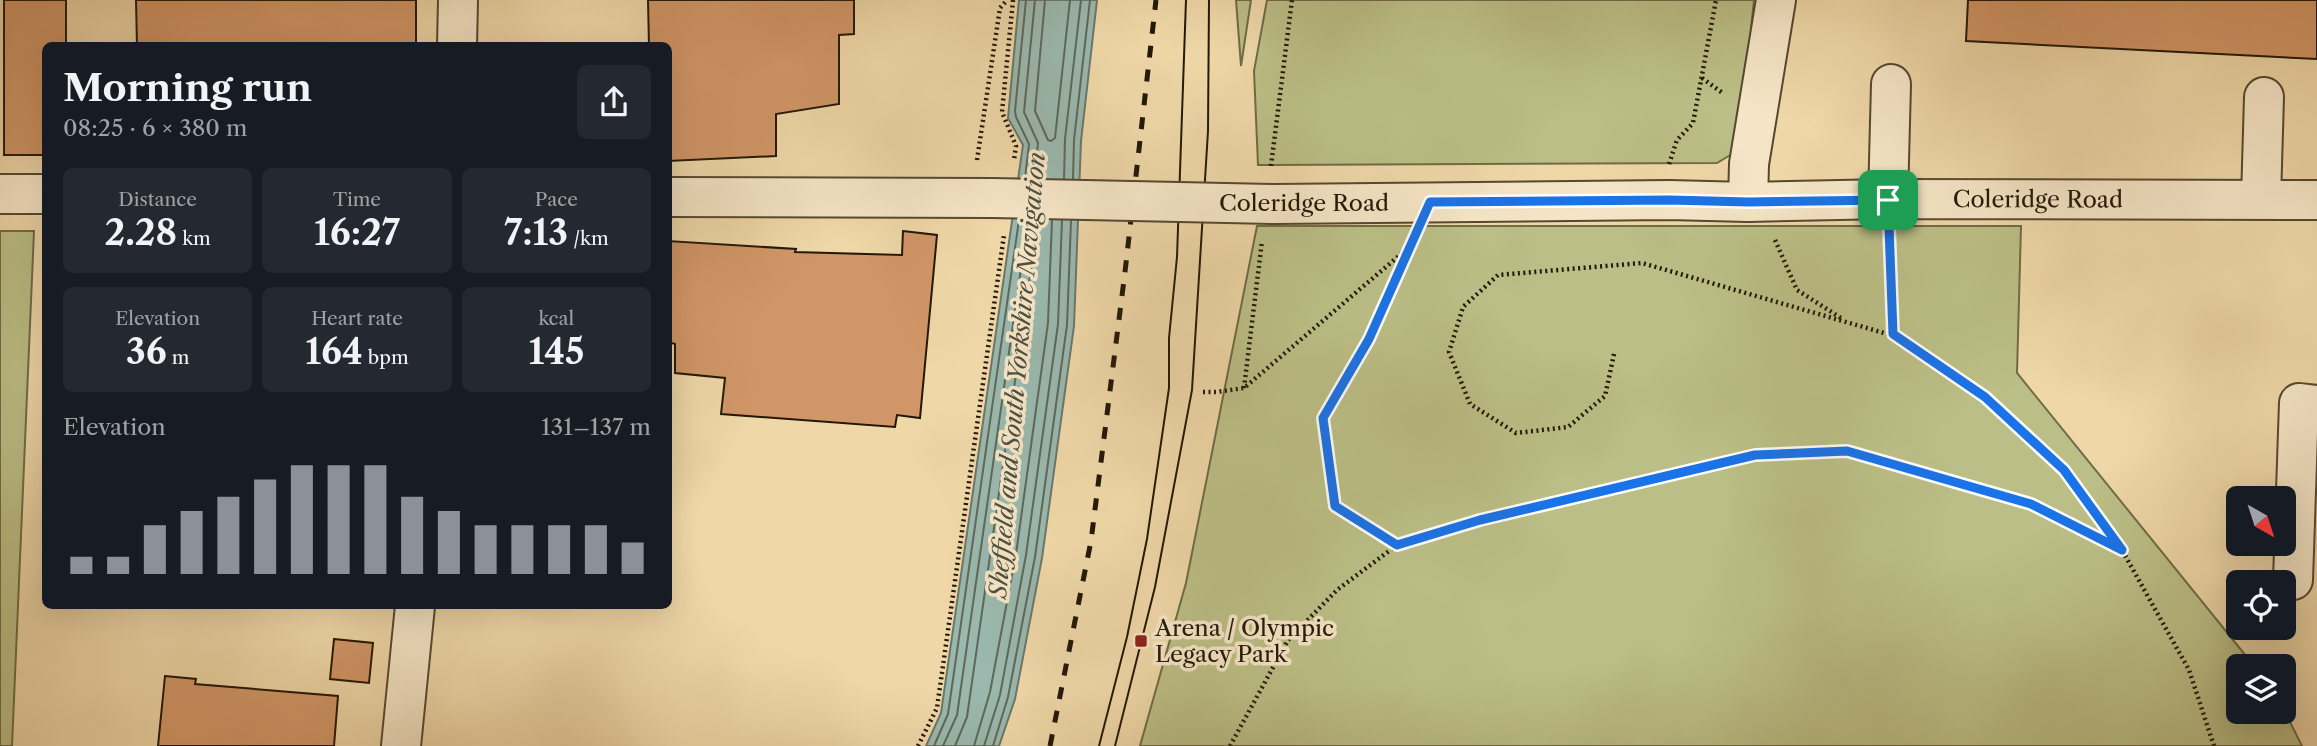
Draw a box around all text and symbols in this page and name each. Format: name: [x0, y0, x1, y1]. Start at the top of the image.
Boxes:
text: Morning run: [63, 64, 312, 111]
button: share: [577, 65, 651, 139]
text: 08:25 · 6 × 380 m: [63, 114, 247, 142]
water label: Sheffield and South Yorkshire Navigation: [983, 151, 1051, 601]
pin: [1858, 170, 1918, 230]
icon: arrive: [1869, 181, 1907, 219]
street label: Coleridge Road: [1953, 185, 2123, 214]
text: Distance: [118, 188, 197, 211]
text: Time: [333, 188, 381, 211]
text: Pace: [535, 188, 578, 211]
street label: Coleridge Road: [1219, 189, 1389, 217]
text: 2.28: [105, 211, 177, 254]
text: 16:27: [314, 211, 400, 254]
text: 7:13: [504, 211, 568, 254]
text: km: [177, 227, 211, 250]
text: /km: [568, 227, 609, 250]
text: Elevation: [115, 307, 200, 330]
text: Heart rate: [311, 307, 403, 330]
text: kcal: [538, 307, 574, 330]
text: 36: [126, 330, 167, 373]
text: 164: [305, 330, 363, 373]
text: 145: [528, 330, 584, 373]
text: m: [167, 346, 189, 369]
text: bpm: [363, 346, 409, 369]
text: Elevation: [63, 413, 166, 441]
text: 131–137 m: [541, 413, 651, 441]
north arrow: [2226, 486, 2296, 556]
map controls: [2226, 486, 2296, 724]
button: locate: [2226, 570, 2296, 640]
place label: Arena / Olympic Legacy Park: [1154, 614, 1334, 668]
marker: Arena / Olympic Legacy Park: [1133, 633, 1149, 649]
button: layers: [2226, 654, 2296, 724]

